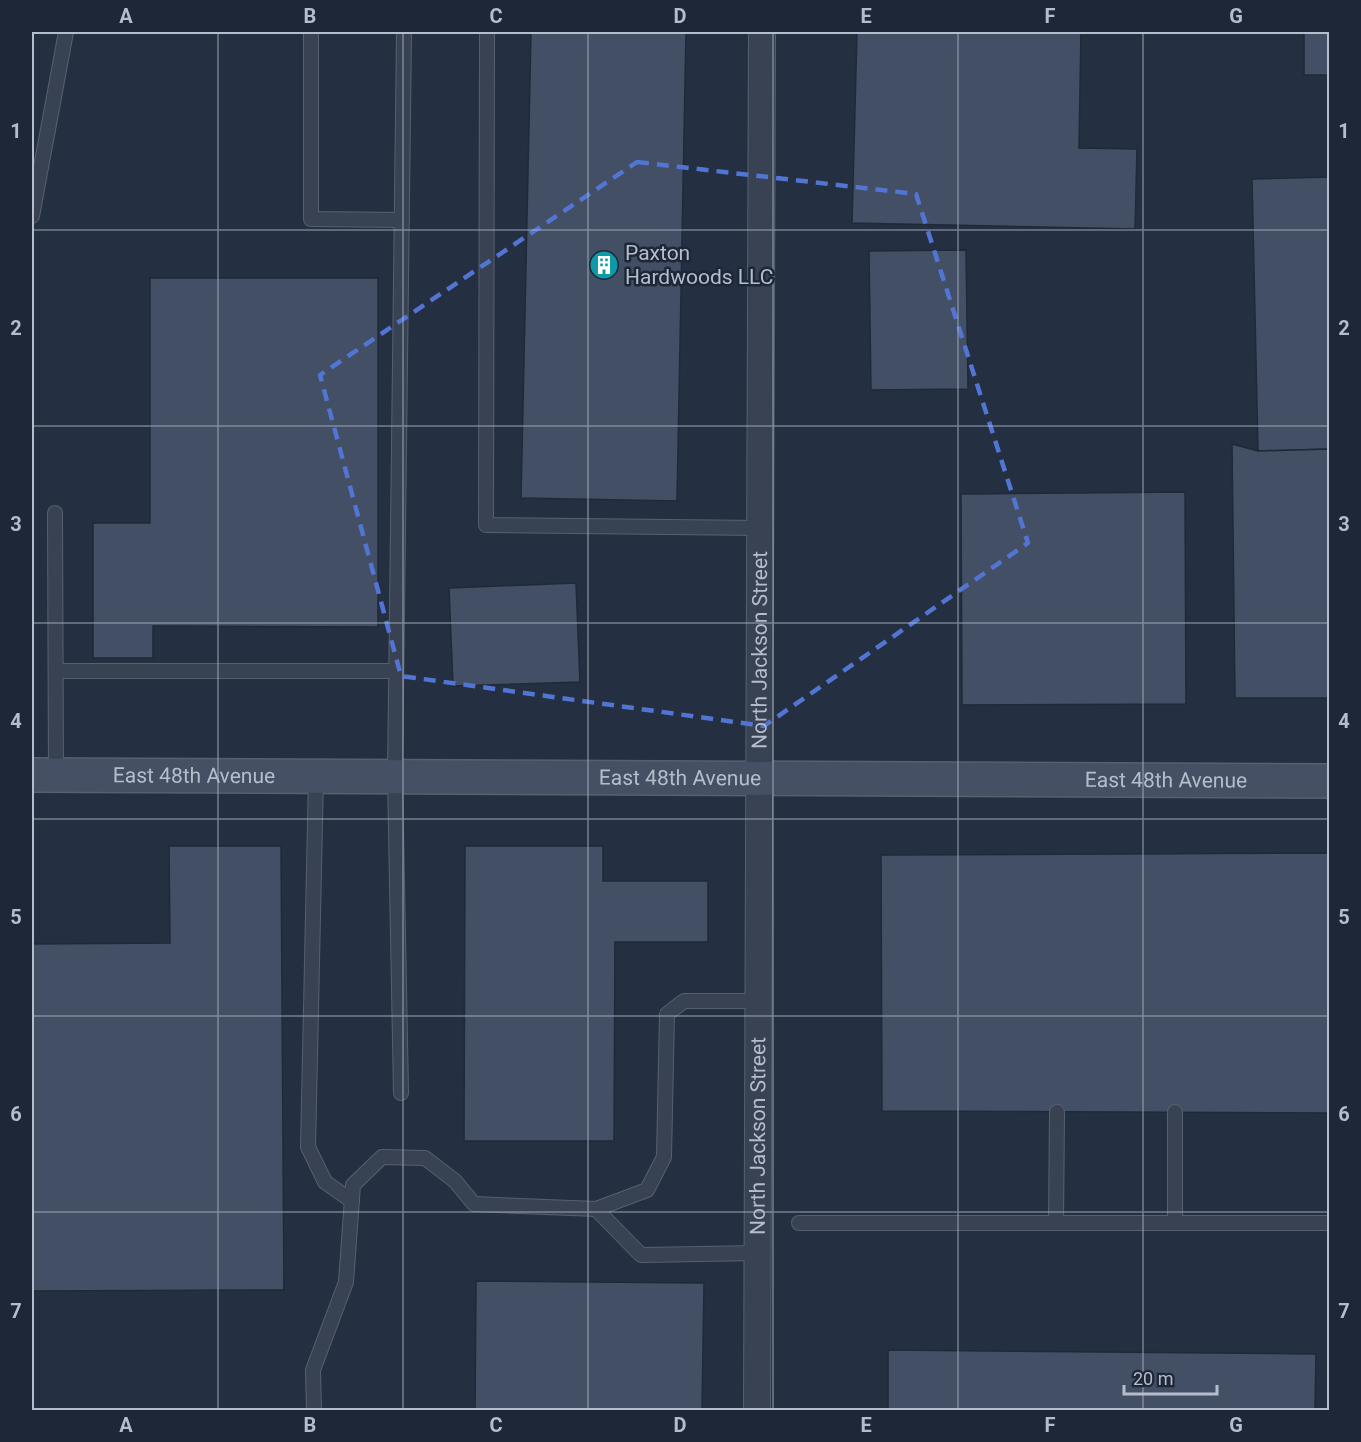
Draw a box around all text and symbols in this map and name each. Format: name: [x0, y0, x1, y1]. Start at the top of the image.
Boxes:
text: A: [119, 4, 133, 28]
text: B: [304, 4, 316, 28]
text: C: [489, 4, 503, 28]
text: D: [674, 4, 687, 28]
text: E: [860, 4, 872, 28]
text: F: [1045, 4, 1056, 28]
text: G: [1229, 4, 1243, 28]
text: 1: [10, 119, 22, 143]
text: 1: [1338, 119, 1350, 143]
place label: Paxton Hardwoods LLC: [625, 241, 773, 289]
building icon: Paxton Hardwoods LLC: [588, 249, 620, 281]
text: 2: [10, 316, 22, 340]
text: 2: [1338, 316, 1350, 340]
text: 3: [10, 512, 22, 536]
text: 3: [1338, 512, 1350, 536]
street label: North Jackson Street: [747, 551, 772, 749]
text: 4: [10, 709, 22, 733]
text: 4: [1338, 709, 1350, 733]
street label: East 48th Avenue: [113, 763, 275, 788]
street label: East 48th Avenue: [599, 766, 761, 790]
street label: East 48th Avenue: [1085, 768, 1247, 793]
text: 5: [10, 905, 22, 929]
text: 5: [1338, 905, 1350, 929]
street label: North Jackson Street: [746, 1037, 770, 1235]
text: 6: [10, 1102, 22, 1126]
text: 6: [1338, 1102, 1350, 1126]
text: 7: [10, 1299, 22, 1323]
text: 7: [1338, 1299, 1350, 1323]
scale bar: [1124, 1358, 1217, 1396]
text: 20 m: [1133, 1368, 1173, 1389]
text: A: [119, 1413, 133, 1437]
text: B: [304, 1413, 316, 1437]
text: C: [489, 1413, 503, 1437]
text: D: [674, 1413, 687, 1437]
text: E: [860, 1413, 872, 1437]
text: F: [1045, 1413, 1056, 1437]
text: G: [1229, 1413, 1243, 1437]

